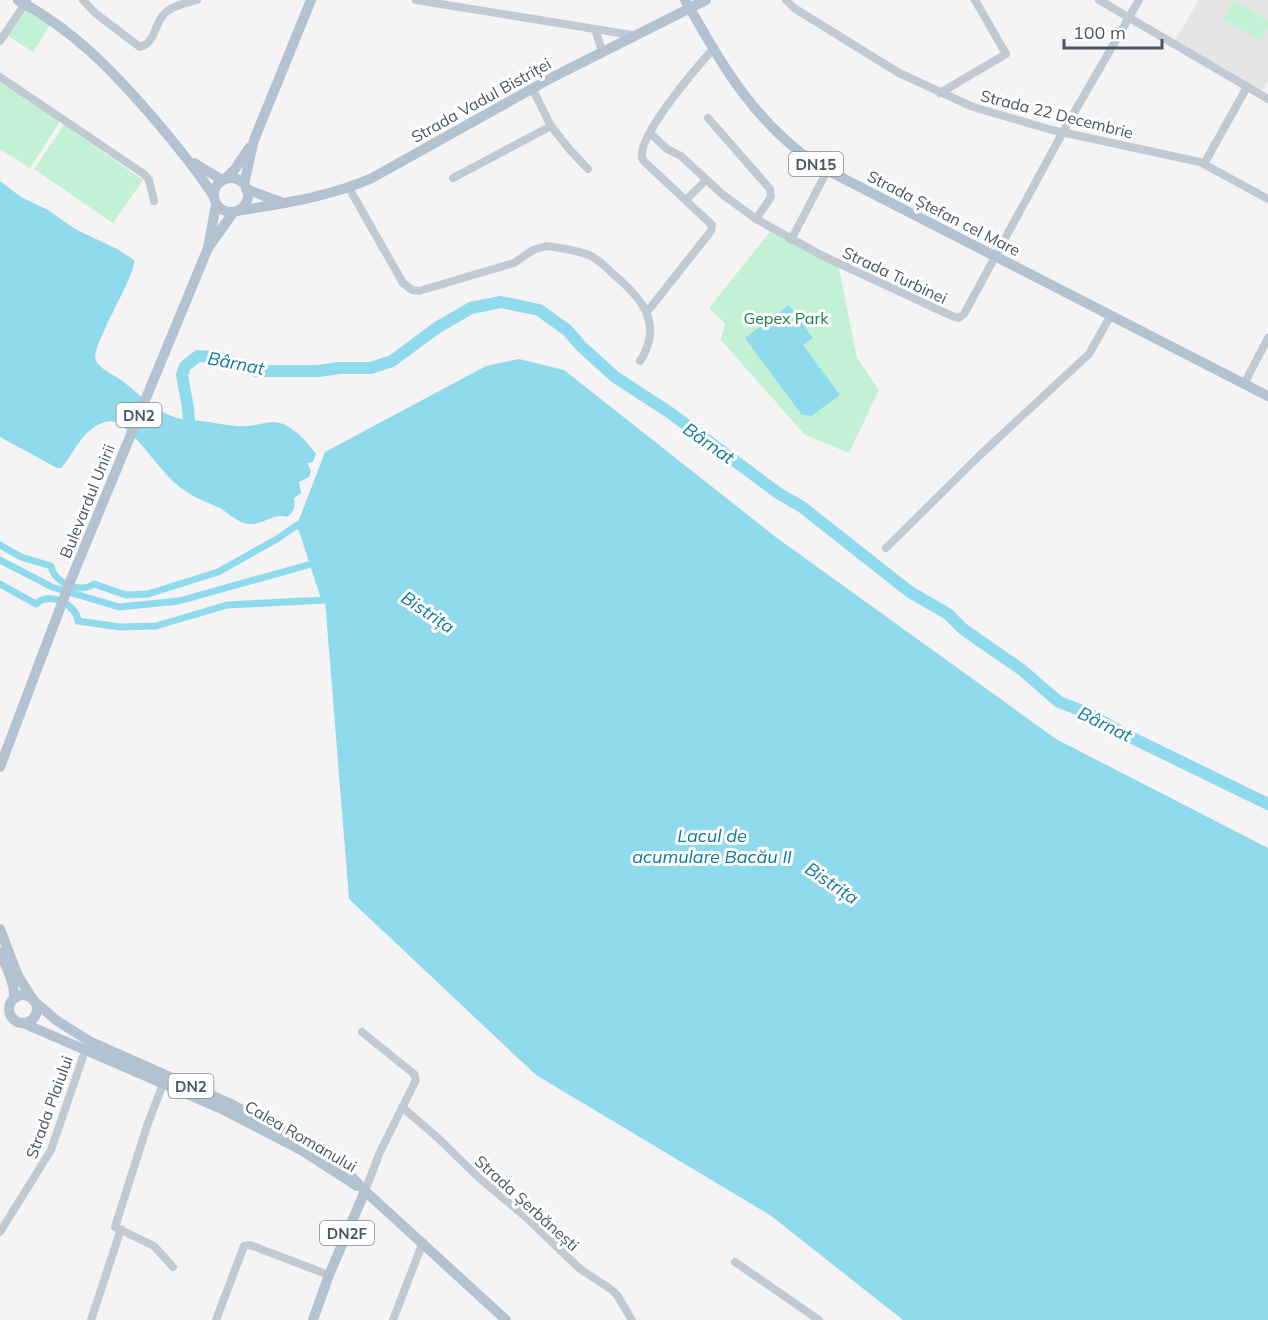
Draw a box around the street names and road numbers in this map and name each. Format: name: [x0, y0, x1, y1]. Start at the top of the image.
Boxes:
street label: Strada Vadul Bistriței: [408, 53, 554, 147]
street label: Strada 22 Decembrie: [979, 85, 1135, 143]
road number: DN15: [789, 152, 843, 176]
street label: Strada Ștefan cel Mare: [864, 166, 1024, 260]
street label: Strada Turbinei: [840, 242, 950, 308]
road number: DN2: [116, 403, 162, 427]
street label: Bulevardul Unirii: [55, 441, 119, 561]
street label: Strada Plaiului: [21, 1053, 77, 1161]
road number: DN2: [168, 1074, 213, 1098]
street label: Calea Romanului: [242, 1096, 360, 1176]
street label: Strada Șerbănești: [471, 1151, 583, 1255]
road number: DN2F: [320, 1221, 374, 1245]

